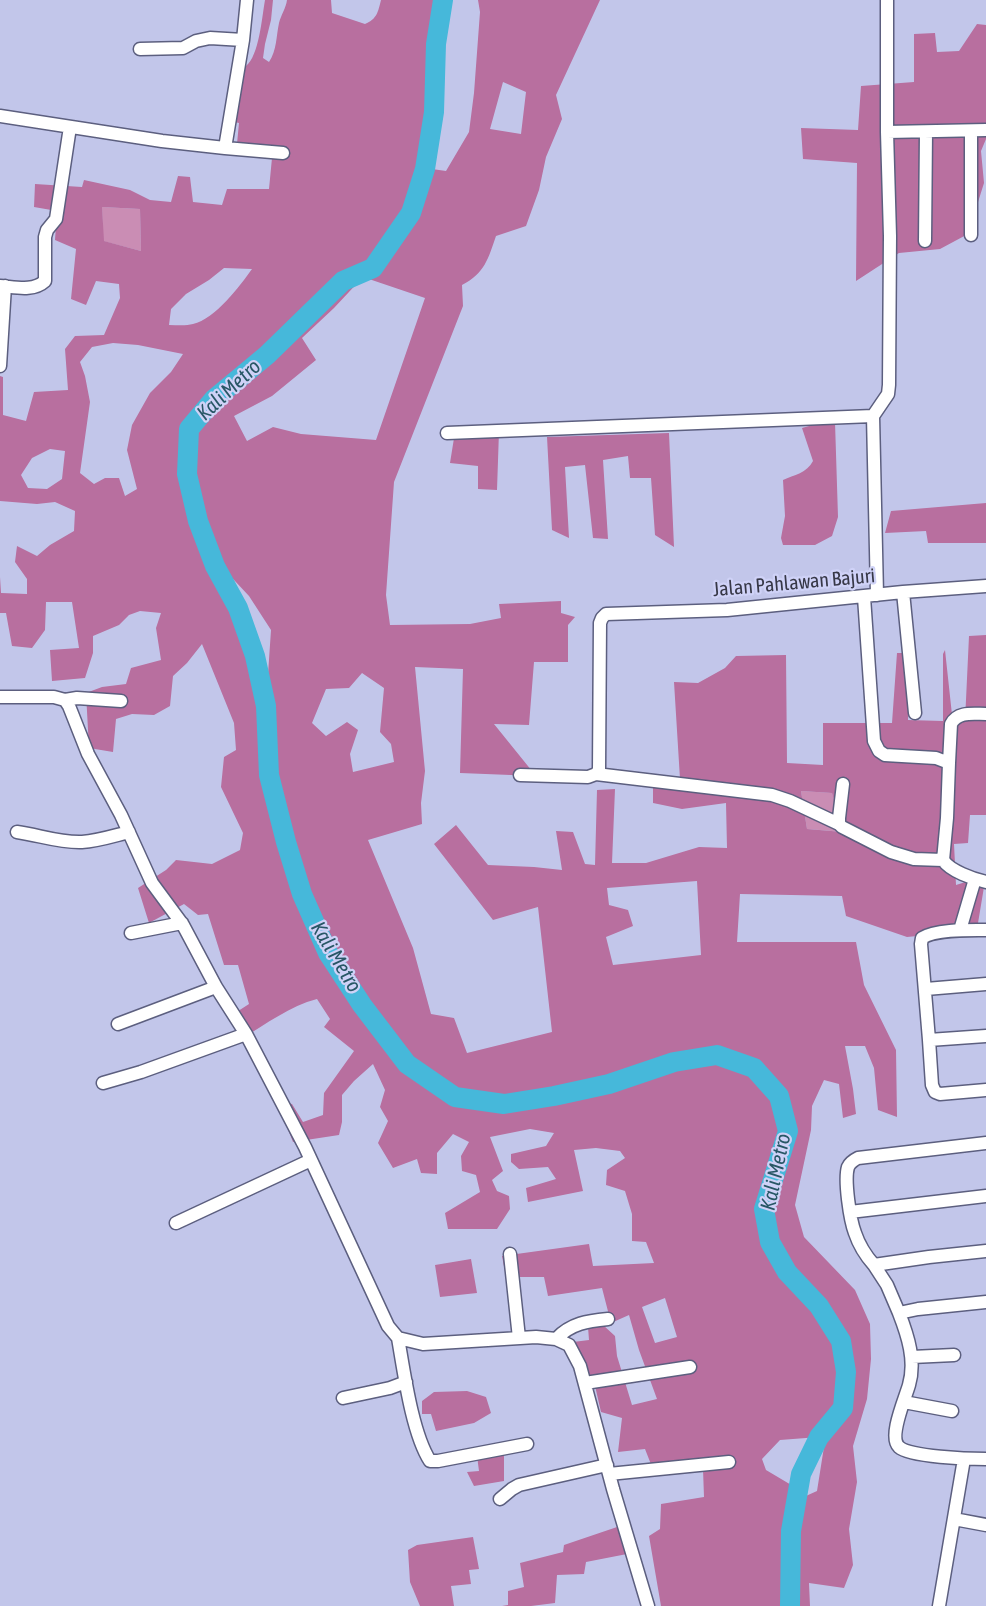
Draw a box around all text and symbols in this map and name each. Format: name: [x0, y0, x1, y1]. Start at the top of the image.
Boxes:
water label: Kali Metro: [192, 354, 266, 426]
street label: Jalan Pahlawan Bajuri: [712, 564, 876, 602]
water label: Kali Metro: [305, 917, 367, 997]
water label: Kali Metro: [756, 1131, 796, 1213]

